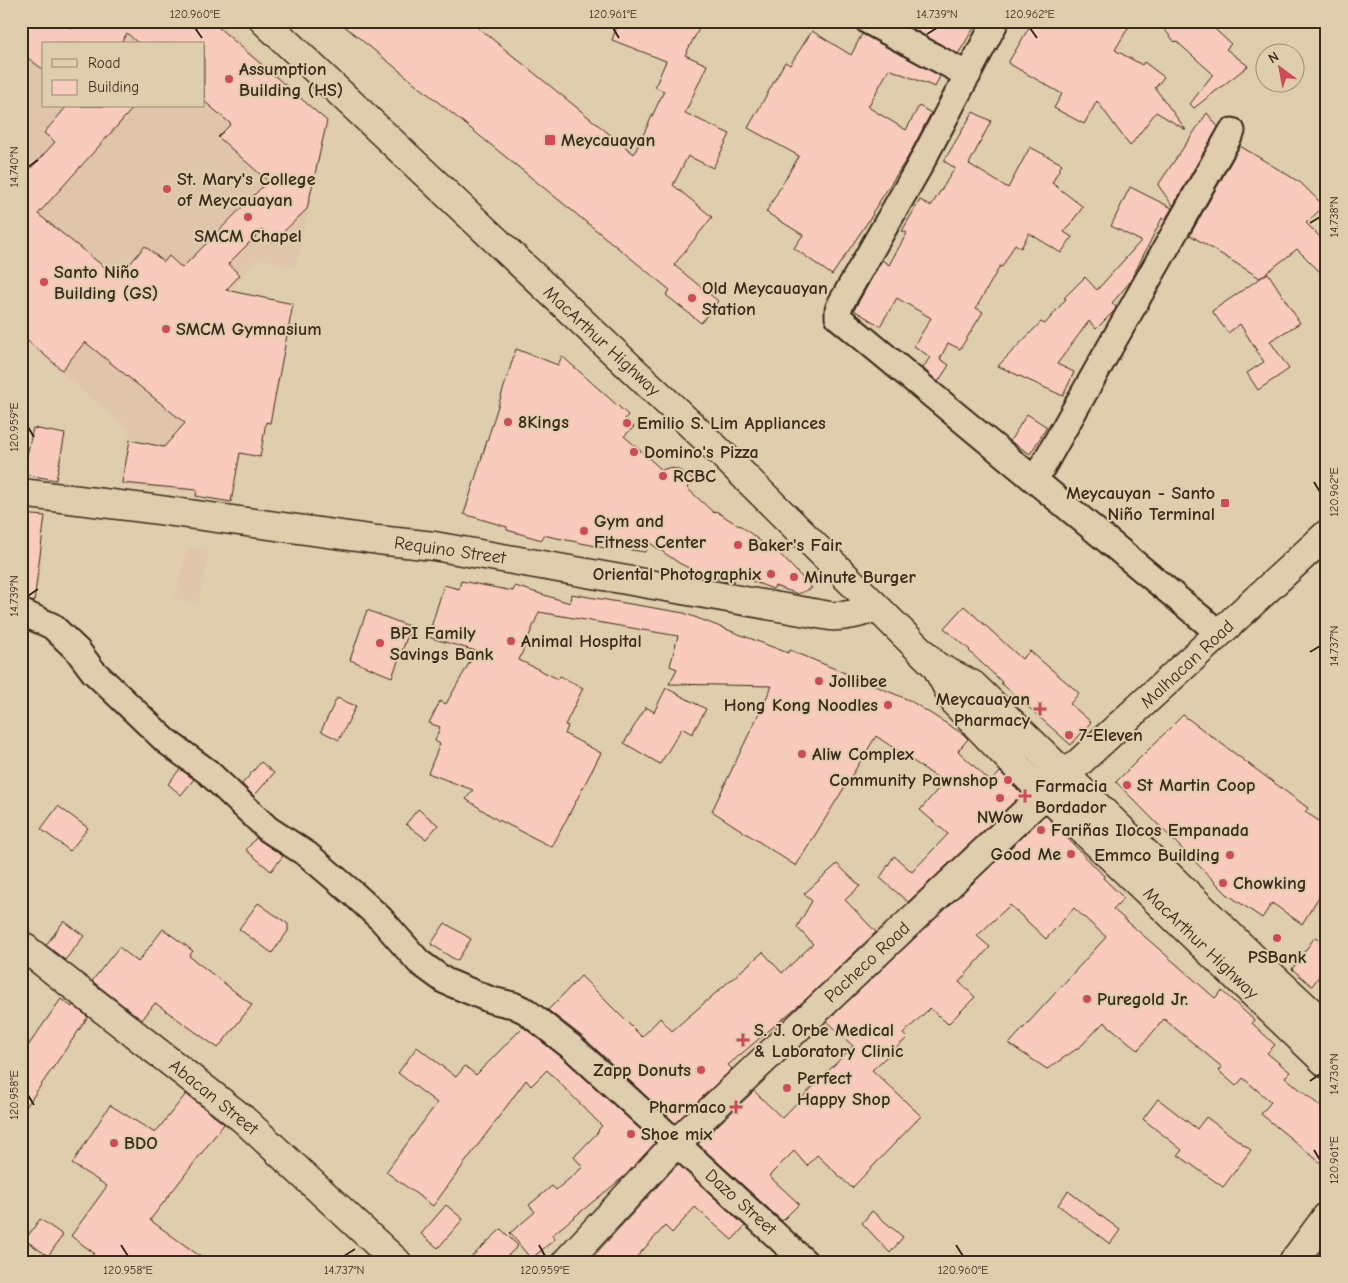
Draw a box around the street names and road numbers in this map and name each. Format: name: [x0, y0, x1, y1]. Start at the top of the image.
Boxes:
street label: MacArthur Highway: [539, 282, 665, 401]
street label: Requino Street: [393, 532, 508, 569]
street label: Malhacan Road: [1136, 616, 1238, 713]
street label: MacArthur Highway: [1139, 883, 1263, 1004]
street label: Pacheco Road: [820, 918, 914, 1007]
street label: Abacan Street: [165, 1055, 263, 1140]
street label: Dazo Street: [701, 1165, 781, 1240]

